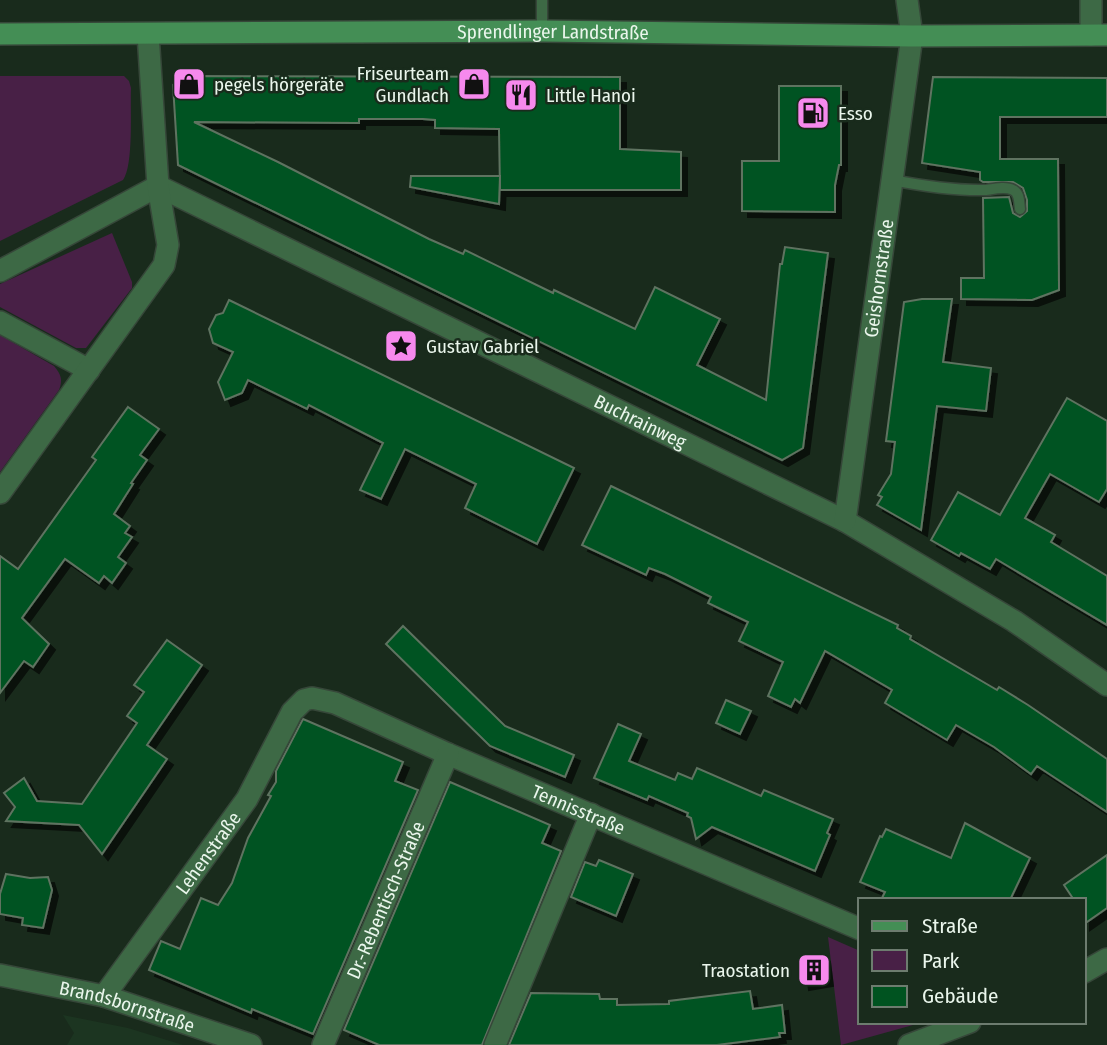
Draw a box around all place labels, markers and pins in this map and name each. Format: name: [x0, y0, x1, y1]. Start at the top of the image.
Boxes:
place label: Friseurteam Gundlach: [357, 62, 449, 107]
shop icon: pegels hörgeräte: [170, 65, 208, 103]
shop icon: Friseurteam Gundlach: [455, 65, 493, 103]
place label: pegels hörgeräte: [214, 73, 344, 96]
restaurant icon: Little Hanoi: [502, 76, 540, 114]
place label: Little Hanoi: [546, 84, 636, 107]
fuel station icon: Esso: [794, 94, 832, 132]
place label: Esso: [838, 102, 873, 125]
place icon: Gustav Gabriel: [382, 327, 420, 365]
place label: Gustav Gabriel: [426, 335, 539, 358]
building icon: Traostation: [795, 951, 833, 989]
place label: Traostation: [702, 959, 790, 982]

